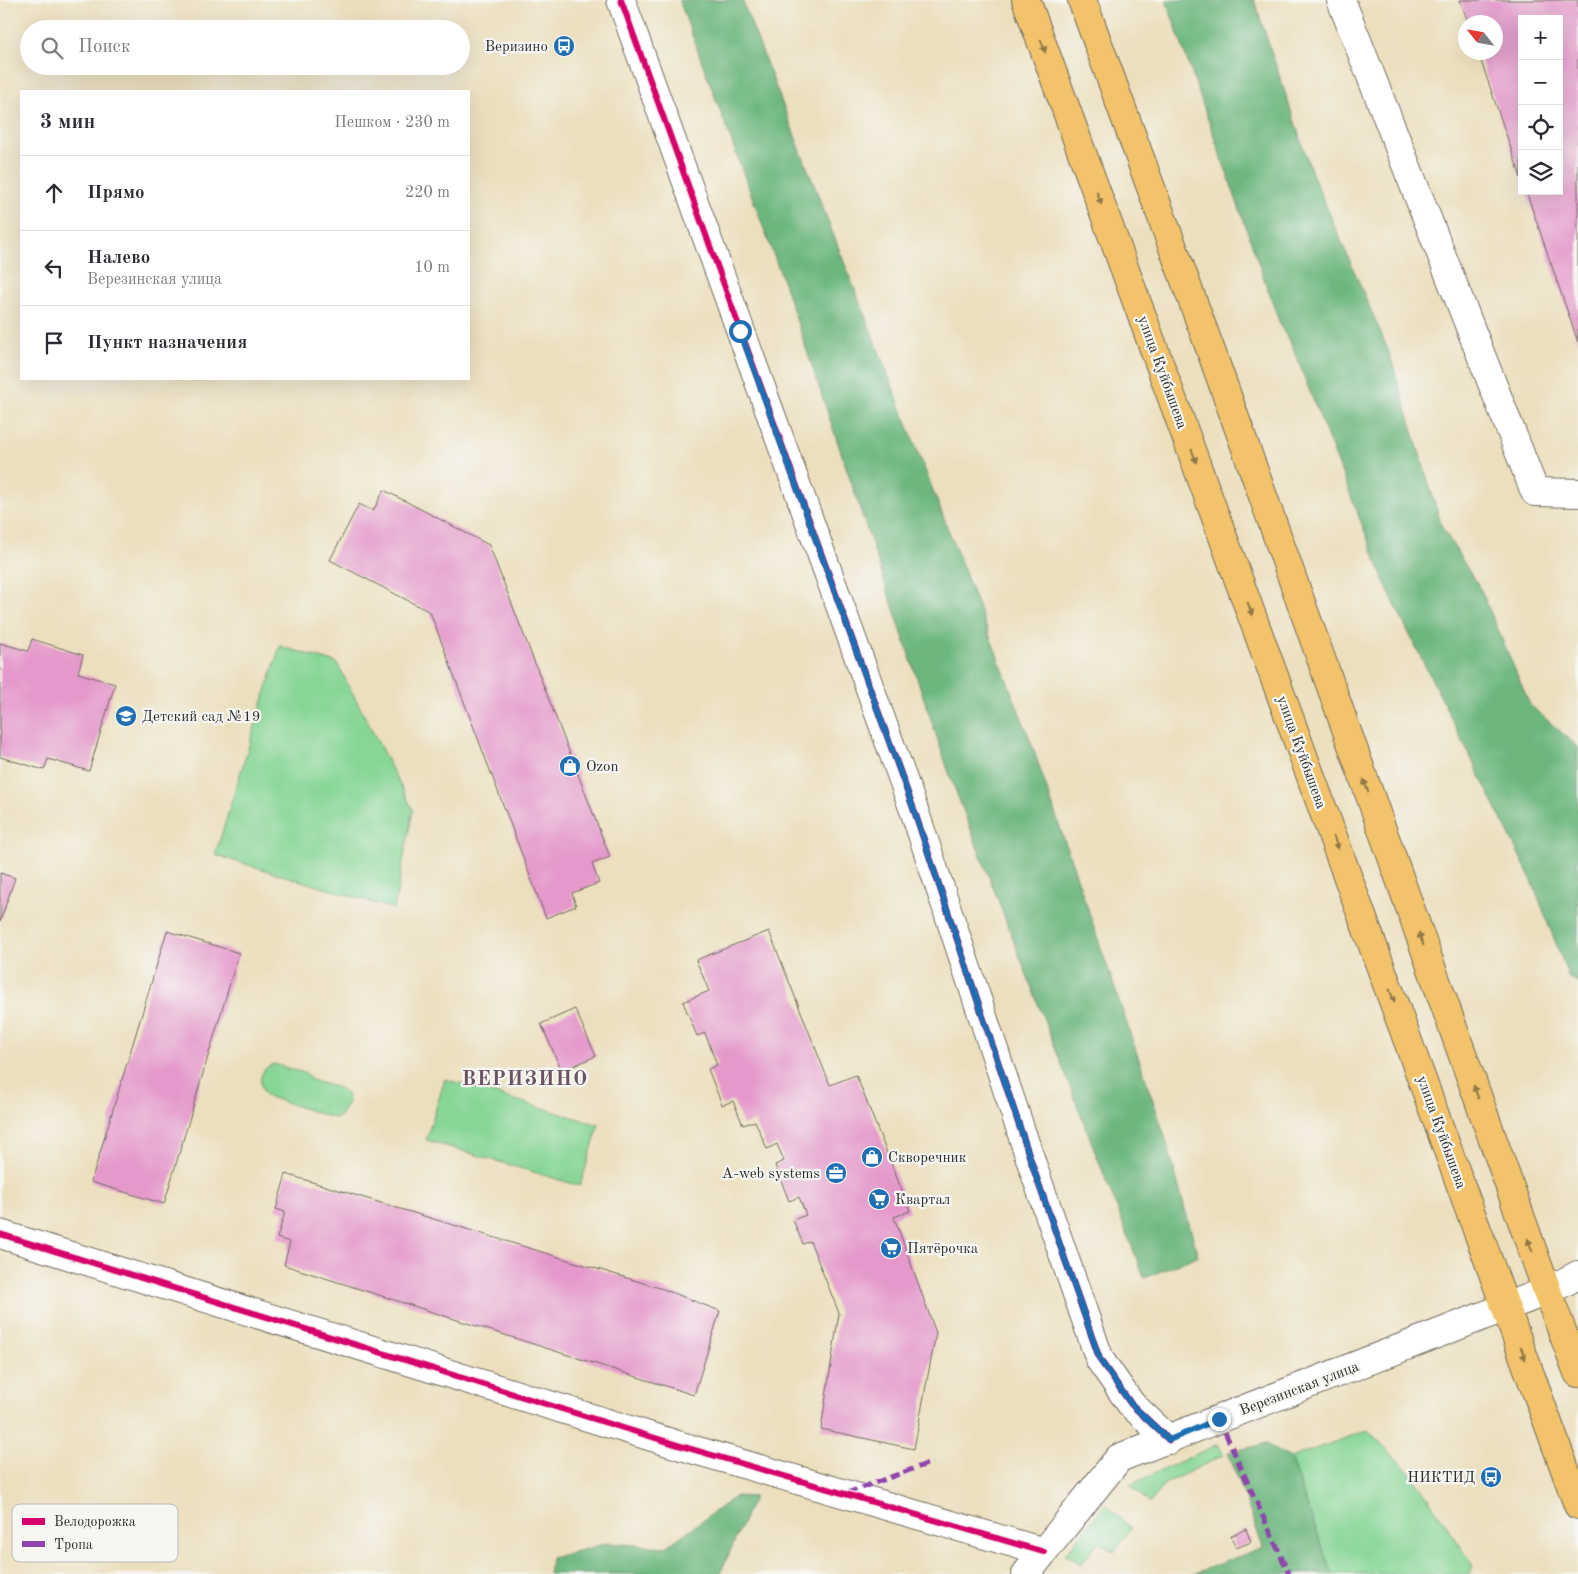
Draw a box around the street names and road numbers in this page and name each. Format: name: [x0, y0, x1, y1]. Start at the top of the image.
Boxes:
street label: улица Куйбышева: [1134, 314, 1189, 432]
street label: улица Куйбышева: [1273, 694, 1328, 812]
street label: улица Куйбышева: [1413, 1074, 1468, 1192]
street label: Верезинская улица: [1238, 1360, 1362, 1419]

